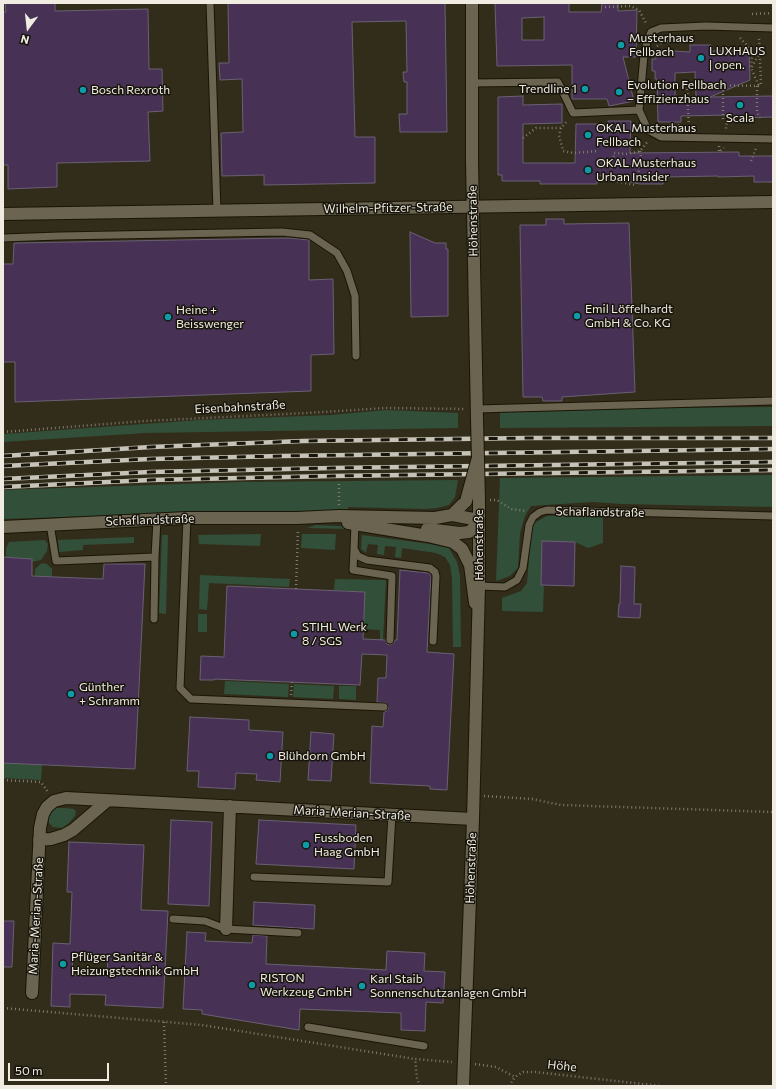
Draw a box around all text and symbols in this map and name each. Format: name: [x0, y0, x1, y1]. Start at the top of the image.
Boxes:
north arrow: [8, 8, 48, 48]
place label: Musterhaus Fellbach: [629, 31, 694, 59]
text: N: [19, 33, 30, 47]
marker: Musterhaus Fellbach: [616, 40, 626, 50]
place label: LUXHAUS | open.: [709, 44, 765, 72]
marker: LUXHAUS | open.: [696, 53, 706, 63]
place label: Evolution Fellbach – Effizienzhaus: [627, 78, 726, 106]
place label: Trendline 1: [519, 82, 577, 96]
place label: Bosch Rexroth: [91, 83, 170, 97]
marker: Trendline 1: [580, 84, 590, 94]
marker: Bosch Rexroth: [78, 85, 88, 95]
marker: Evolution Fellbach – Effizienzhaus: [614, 87, 624, 97]
marker: Scala: [735, 100, 745, 110]
place label: Scala: [726, 111, 754, 125]
place label: OKAL Musterhaus Fellbach: [596, 121, 696, 149]
marker: OKAL Musterhaus Fellbach: [583, 130, 593, 140]
place label: OKAL Musterhaus Urban Insider: [596, 156, 696, 184]
marker: OKAL Musterhaus Urban Insider: [583, 165, 593, 175]
street label: Höhenstraße: [465, 185, 481, 257]
street label: Wilhelm-Pfitzer-Straße: [323, 200, 453, 216]
place label: Emil Löffelhardt GmbH & Co. KG: [585, 302, 673, 330]
place label: Heine + Beisswenger: [176, 303, 244, 331]
marker: Emil Löffelhardt GmbH & Co. KG: [572, 311, 582, 321]
marker: Heine + Beisswenger: [163, 312, 173, 322]
street label: Eisenbahnstraße: [194, 397, 286, 417]
street label: Schaflandstraße: [555, 504, 645, 520]
street label: Höhenstraße: [472, 509, 486, 581]
street label: Schaflandstraße: [105, 511, 195, 529]
place label: STIHL Werk 8 / SGS: [302, 620, 367, 648]
marker: STIHL Werk 8 / SGS: [289, 629, 299, 639]
place label: Günther + Schramm: [79, 680, 140, 708]
marker: Günther + Schramm: [66, 689, 76, 699]
place label: Blühdorn GmbH: [278, 749, 366, 763]
marker: Blühdorn GmbH: [265, 751, 275, 761]
street label: Maria-Merian-Straße: [293, 803, 411, 823]
place label: Fussboden Haag GmbH: [314, 831, 380, 859]
street label: Höhenstraße: [463, 832, 479, 904]
marker: Fussboden Haag GmbH: [301, 840, 311, 850]
street label: Maria-Merian-Straße: [26, 857, 46, 975]
place label: Pflüger Sanitär & Heizungstechnik GmbH: [71, 950, 199, 978]
marker: Pflüger Sanitär & Heizungstechnik GmbH: [58, 959, 68, 969]
place label: RISTON Werkzeug GmbH: [260, 971, 352, 999]
place label: Karl Staib Sonnenschutzanlagen GmbH: [370, 972, 527, 1000]
marker: RISTON Werkzeug GmbH: [247, 980, 257, 990]
marker: Karl Staib Sonnenschutzanlagen GmbH: [357, 981, 367, 991]
scale bar: [10, 1055, 111, 1081]
street label: Höhe: [547, 1057, 577, 1075]
text: 50 m: [15, 1063, 43, 1077]

